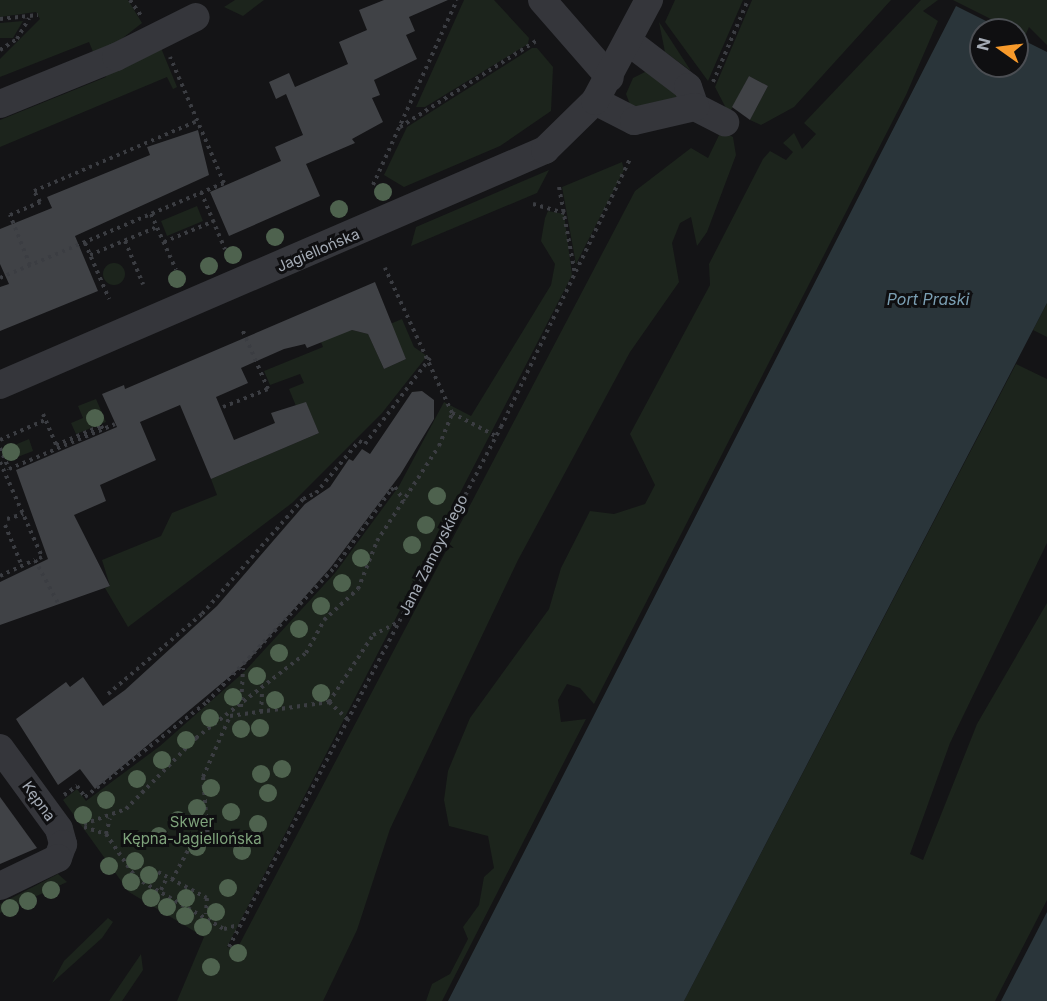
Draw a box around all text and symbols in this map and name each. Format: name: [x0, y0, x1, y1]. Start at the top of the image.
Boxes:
north arrow: [969, 18, 1029, 78]
text: N: [972, 36, 995, 52]
street label: Jagiellońska: [274, 224, 362, 276]
water label: Port Praski: [887, 289, 969, 309]
street label: Jana Zamoyskiego: [395, 492, 471, 618]
street label: Kępna: [19, 778, 59, 824]
park label: Skwer Kępna-Jagiellońska: [122, 812, 262, 847]

